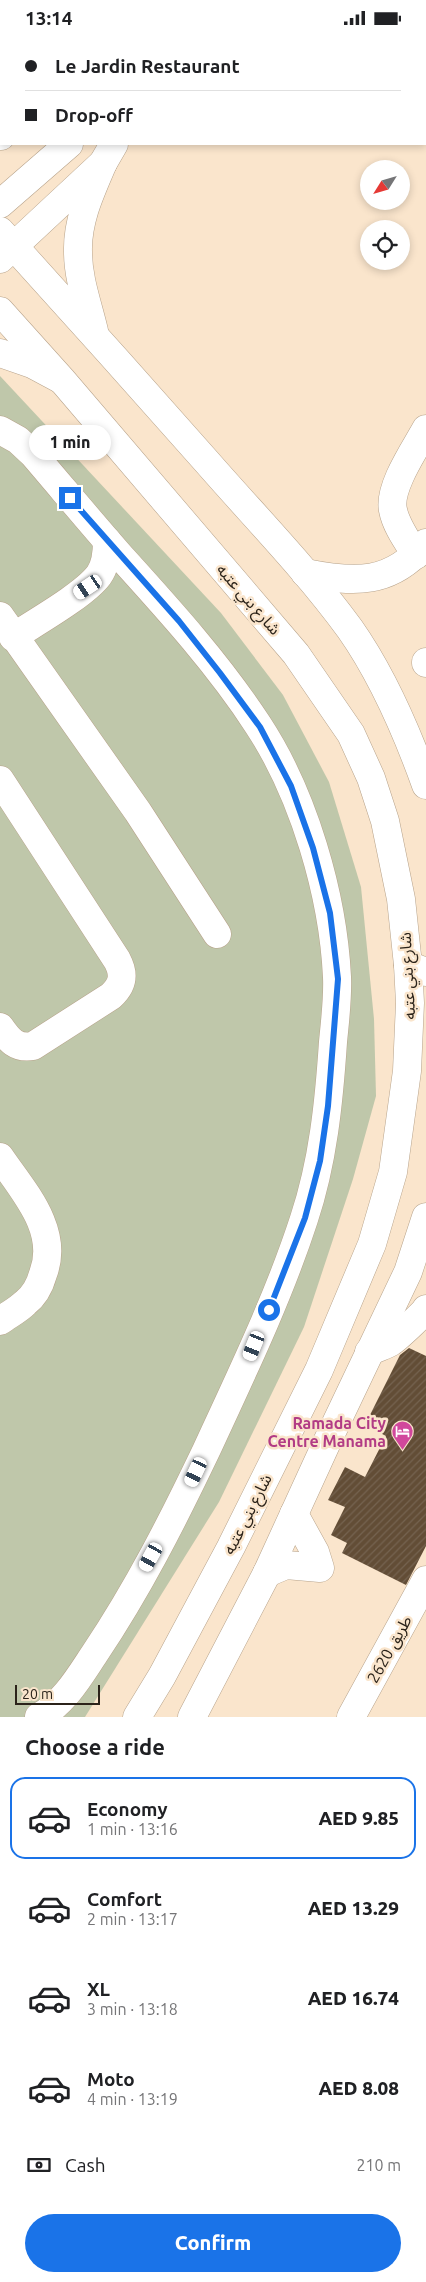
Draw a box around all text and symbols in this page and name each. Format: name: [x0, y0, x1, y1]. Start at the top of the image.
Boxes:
text: 13:14: [25, 7, 73, 29]
text: Le Jardin Restaurant: [55, 55, 240, 77]
text: Drop-off: [55, 104, 133, 126]
north arrow: [360, 160, 410, 210]
map controls: [360, 160, 410, 270]
button: locate: [360, 220, 410, 270]
callout: 1 min: [29, 425, 111, 461]
text: 1 min: [50, 433, 90, 451]
route end: [59, 487, 81, 509]
street label: شارع بني عتبه: [211, 560, 284, 641]
car: [71, 572, 104, 602]
street label: شارع بني عتبه: [396, 932, 422, 1020]
route start: [258, 1299, 280, 1321]
car: [241, 1329, 266, 1363]
place label: Ramada City Centre Manama: [268, 1414, 386, 1450]
hotel icon: Ramada City Centre Manama: [390, 1420, 414, 1451]
car: [182, 1455, 209, 1489]
street label: شارع بني عتبه: [219, 1471, 278, 1559]
car: [137, 1540, 164, 1574]
street label: طريق 2620: [363, 1612, 417, 1687]
scale bar: [15, 1682, 100, 1705]
text: 20 m: [22, 1686, 53, 1702]
text: Choose a ride: [25, 1734, 165, 1759]
icon: car: [27, 1796, 72, 1841]
text: Economy: [87, 1798, 168, 1820]
text: AED 9.85: [318, 1807, 399, 1829]
text: 1 min · 13:16: [87, 1820, 178, 1838]
icon: car: [27, 1886, 72, 1931]
text: Comfort: [87, 1888, 162, 1910]
text: AED 13.29: [308, 1897, 399, 1919]
text: 2 min · 13:17: [87, 1910, 178, 1928]
icon: car: [27, 1976, 72, 2021]
text: XL: [87, 1978, 110, 2000]
text: AED 16.74: [308, 1987, 399, 2009]
text: 3 min · 13:18: [87, 2000, 178, 2018]
icon: car: [27, 2066, 72, 2111]
text: Moto: [87, 2068, 135, 2090]
text: AED 8.08: [318, 2077, 399, 2099]
text: 4 min · 13:19: [87, 2090, 178, 2108]
icon: cash: [25, 2151, 53, 2179]
text: Cash: [65, 2154, 106, 2176]
text: 210 m: [356, 2156, 401, 2174]
button: Confirm: [25, 2214, 401, 2272]

